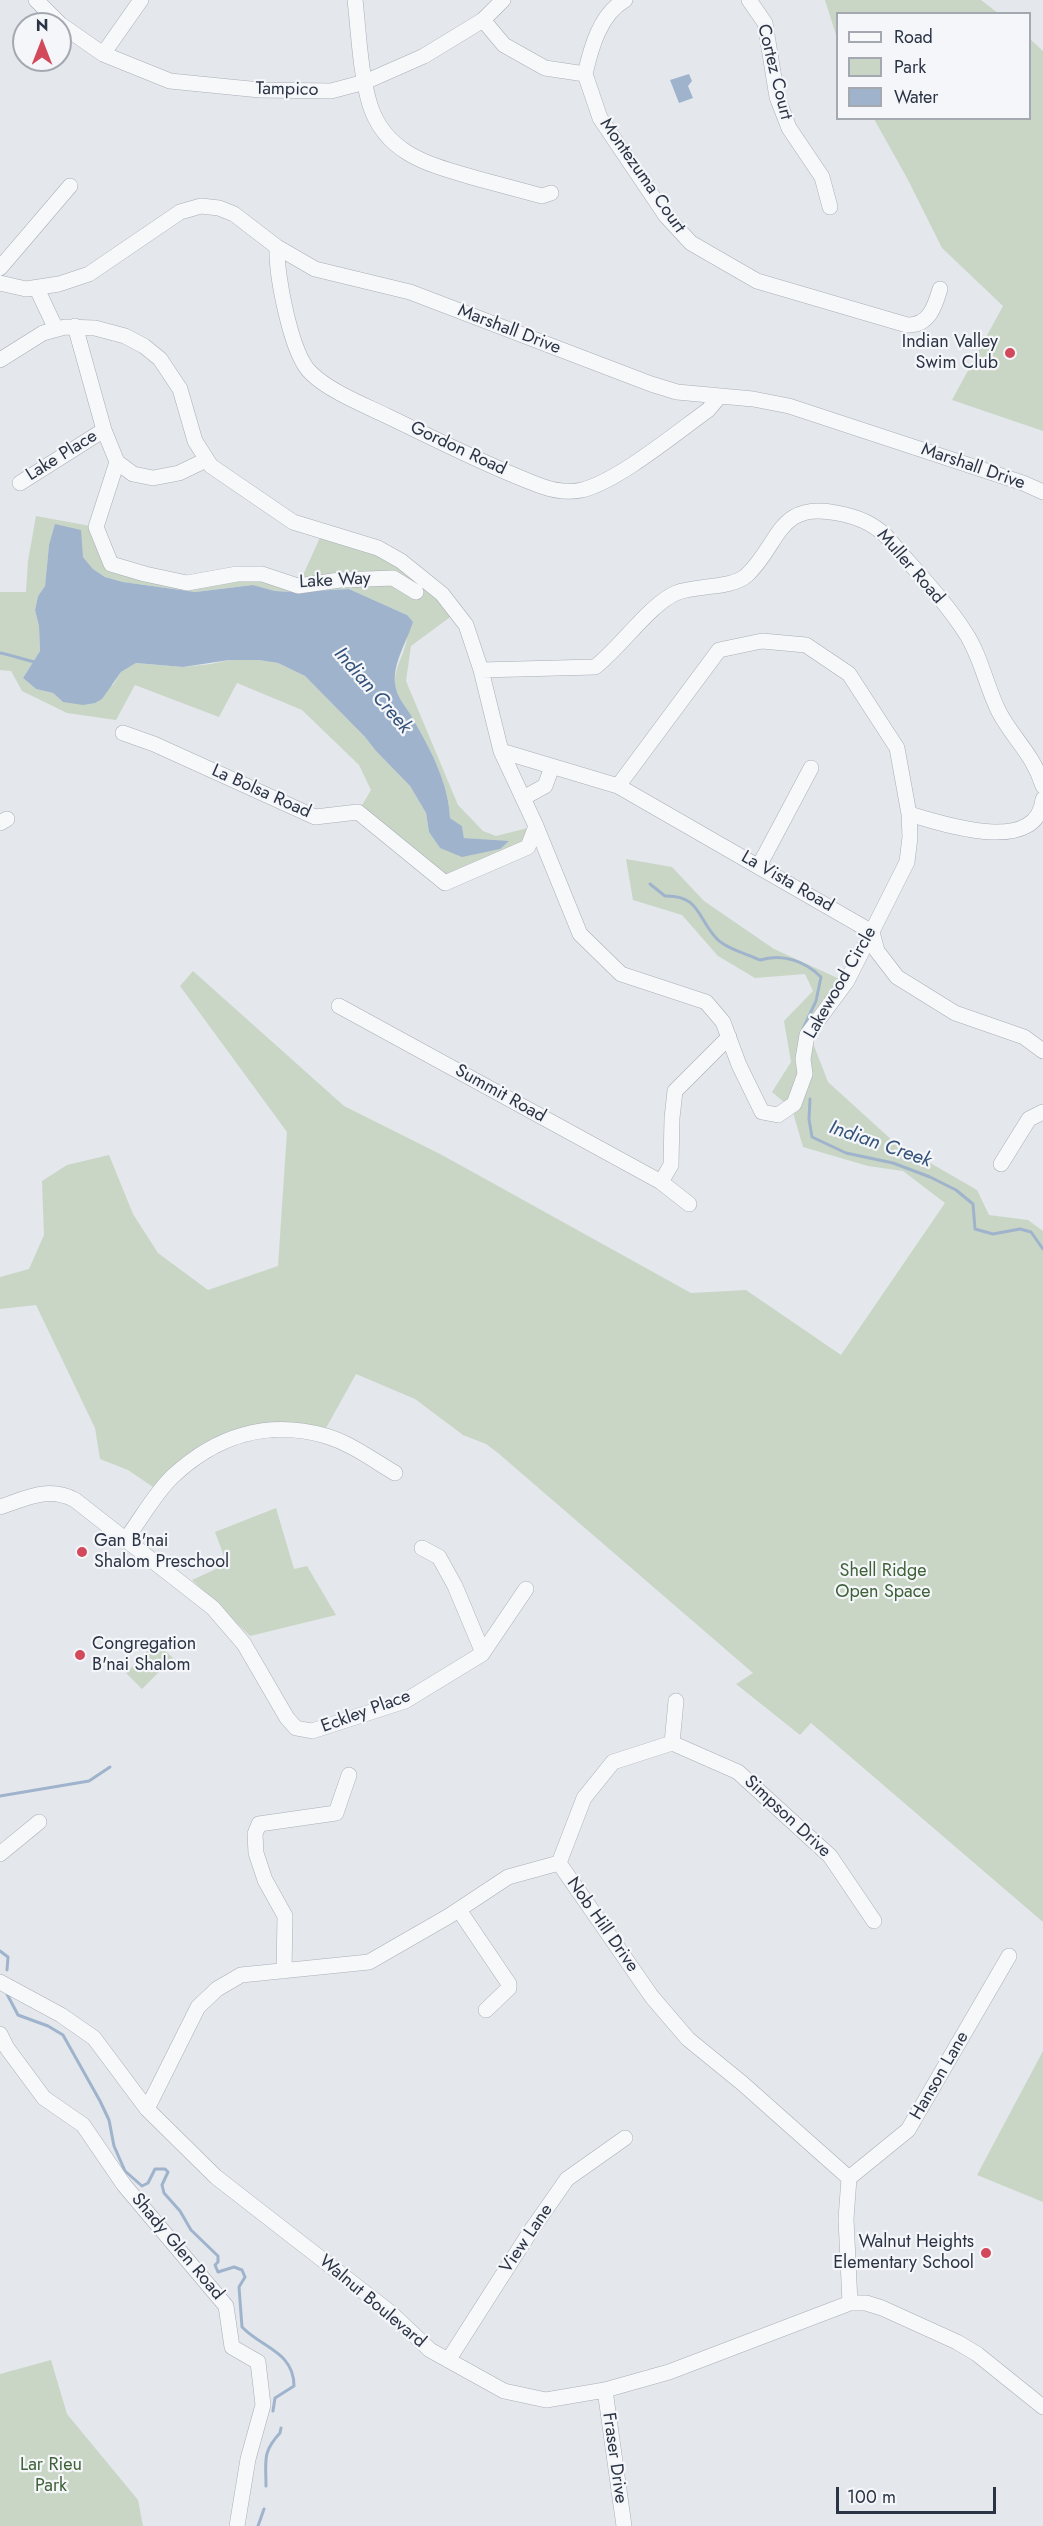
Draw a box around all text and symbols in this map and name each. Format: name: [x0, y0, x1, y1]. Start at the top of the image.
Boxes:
north arrow: [12, 12, 72, 72]
legend: [836, 12, 1031, 120]
text: N: [36, 14, 48, 37]
street label: Cortez Court: [752, 22, 796, 122]
text: Road: [894, 24, 933, 50]
text: Park: [894, 54, 926, 80]
street label: Tampico: [255, 79, 319, 101]
text: Water: [894, 84, 938, 110]
street label: Montezuma Court: [594, 115, 690, 237]
street label: Marshall Drive: [454, 300, 564, 360]
place label: Indian Valley Swim Club: [902, 332, 998, 374]
marker: Indian Valley Swim Club: [1003, 346, 1017, 360]
street label: Gordon Road: [406, 417, 510, 481]
street label: Lake Place: [23, 426, 101, 486]
street label: Marshall Drive: [918, 439, 1028, 495]
street label: Muller Road: [872, 525, 948, 609]
street label: Lake Way: [299, 568, 371, 594]
water label: Indian Creek: [328, 643, 416, 739]
street label: La Bolsa Road: [208, 761, 314, 823]
street label: La Vista Road: [737, 847, 837, 917]
street label: Lakewood Circle: [800, 923, 882, 1043]
street label: Summit Road: [451, 1060, 549, 1128]
water label: Indian Creek: [826, 1116, 934, 1174]
place label: Gan B'nai Shalom Preschool: [94, 1531, 229, 1574]
marker: Gan B'nai Shalom Preschool: [75, 1545, 89, 1559]
park label: Shell Ridge Open Space: [835, 1561, 931, 1604]
place label: Congregation B'nai Shalom: [92, 1634, 196, 1676]
marker: Congregation B'nai Shalom: [73, 1648, 87, 1662]
street label: Eckley Place: [318, 1686, 414, 1738]
street label: Simpson Drive: [739, 1771, 835, 1863]
street label: Nob Hill Drive: [561, 1873, 643, 1977]
street label: Hanson Lane: [906, 2028, 974, 2124]
street label: Shady Glen Road: [126, 2189, 228, 2305]
street label: View Lane: [496, 2200, 558, 2278]
place label: Walnut Heights Elementary School: [833, 2232, 974, 2274]
marker: Walnut Heights Elementary School: [979, 2246, 993, 2260]
street label: Walnut Boulevard: [314, 2251, 430, 2353]
street label: Fraser Drive: [597, 2411, 631, 2505]
park label: Lar Rieu Park: [20, 2455, 82, 2498]
scale bar: [839, 2475, 1000, 2513]
text: 100 m: [847, 2484, 896, 2510]

